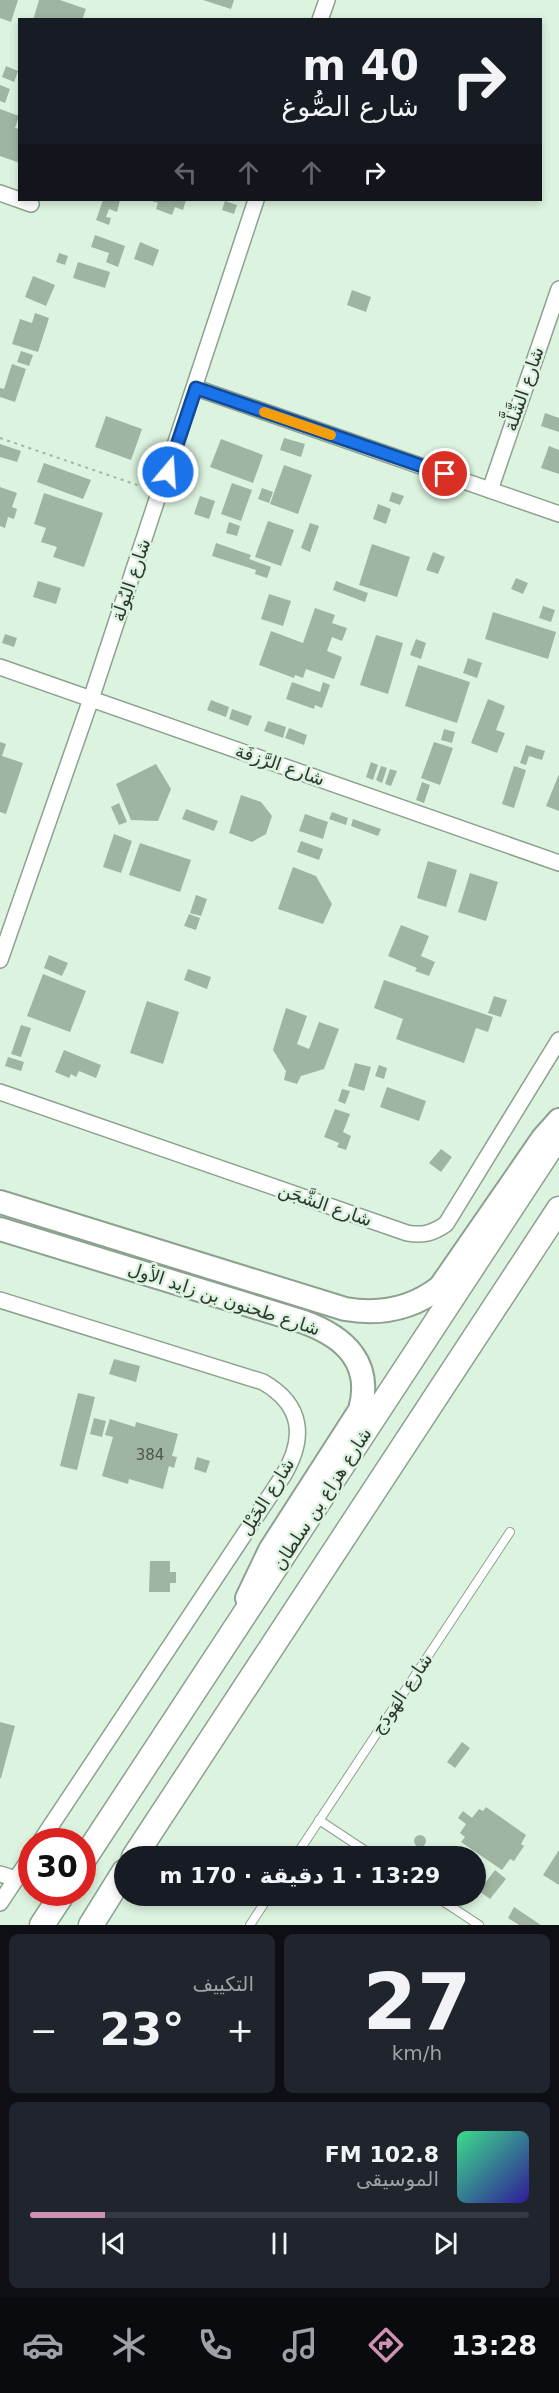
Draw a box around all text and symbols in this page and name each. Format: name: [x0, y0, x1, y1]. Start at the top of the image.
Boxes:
text: 40 m: [302, 41, 419, 90]
icon: right: [440, 42, 518, 120]
text: شارع الصُّوغ: [281, 91, 419, 122]
icon: left: [169, 156, 202, 189]
icon: ahead: [232, 156, 265, 189]
icon: ahead: [295, 156, 328, 189]
icon: right: [358, 156, 391, 189]
street label: شارع الشَّلَّة: [494, 342, 549, 434]
position arrow: [136, 440, 200, 504]
pin: [419, 448, 470, 499]
icon: arrive: [428, 457, 461, 490]
street label: شارع اليُولَة: [107, 536, 155, 624]
street label: شارع الرَّزفَة: [232, 739, 328, 791]
street label: شارع الشَّجَن: [275, 1176, 376, 1231]
street label: شارع طحنون بن زايد الأول: [125, 1258, 323, 1340]
street label: شارع هزاع بن سلطان: [268, 1424, 376, 1574]
house number: 384: [136, 1446, 164, 1464]
street label: شارع الخَيْل: [235, 1454, 299, 1540]
street label: شارع الهَودَج: [367, 1649, 437, 1739]
speed limit sign: 30: [18, 1828, 96, 1906]
text: 13:29 · 1 دقيقة · 170 m: [160, 1863, 440, 1888]
text: 27: [363, 1957, 471, 2047]
text: التكييف: [192, 1972, 254, 1996]
text: 23°: [99, 2003, 185, 2056]
text: −: [30, 2011, 58, 2050]
text: +: [226, 2011, 254, 2050]
text: km/h: [392, 2041, 442, 2065]
text: 102.8 FM: [325, 2142, 439, 2167]
text: الموسيقى: [356, 2167, 439, 2191]
icon: previous: [97, 2227, 130, 2260]
icon: pause: [263, 2227, 296, 2260]
icon: next: [429, 2227, 462, 2260]
icon: car: [22, 2324, 64, 2366]
icon: climate: [108, 2324, 150, 2366]
icon: phone: [194, 2324, 236, 2366]
icon: music: [279, 2324, 321, 2366]
icon: directions: [365, 2324, 407, 2366]
text: 13:28: [451, 2330, 537, 2361]

